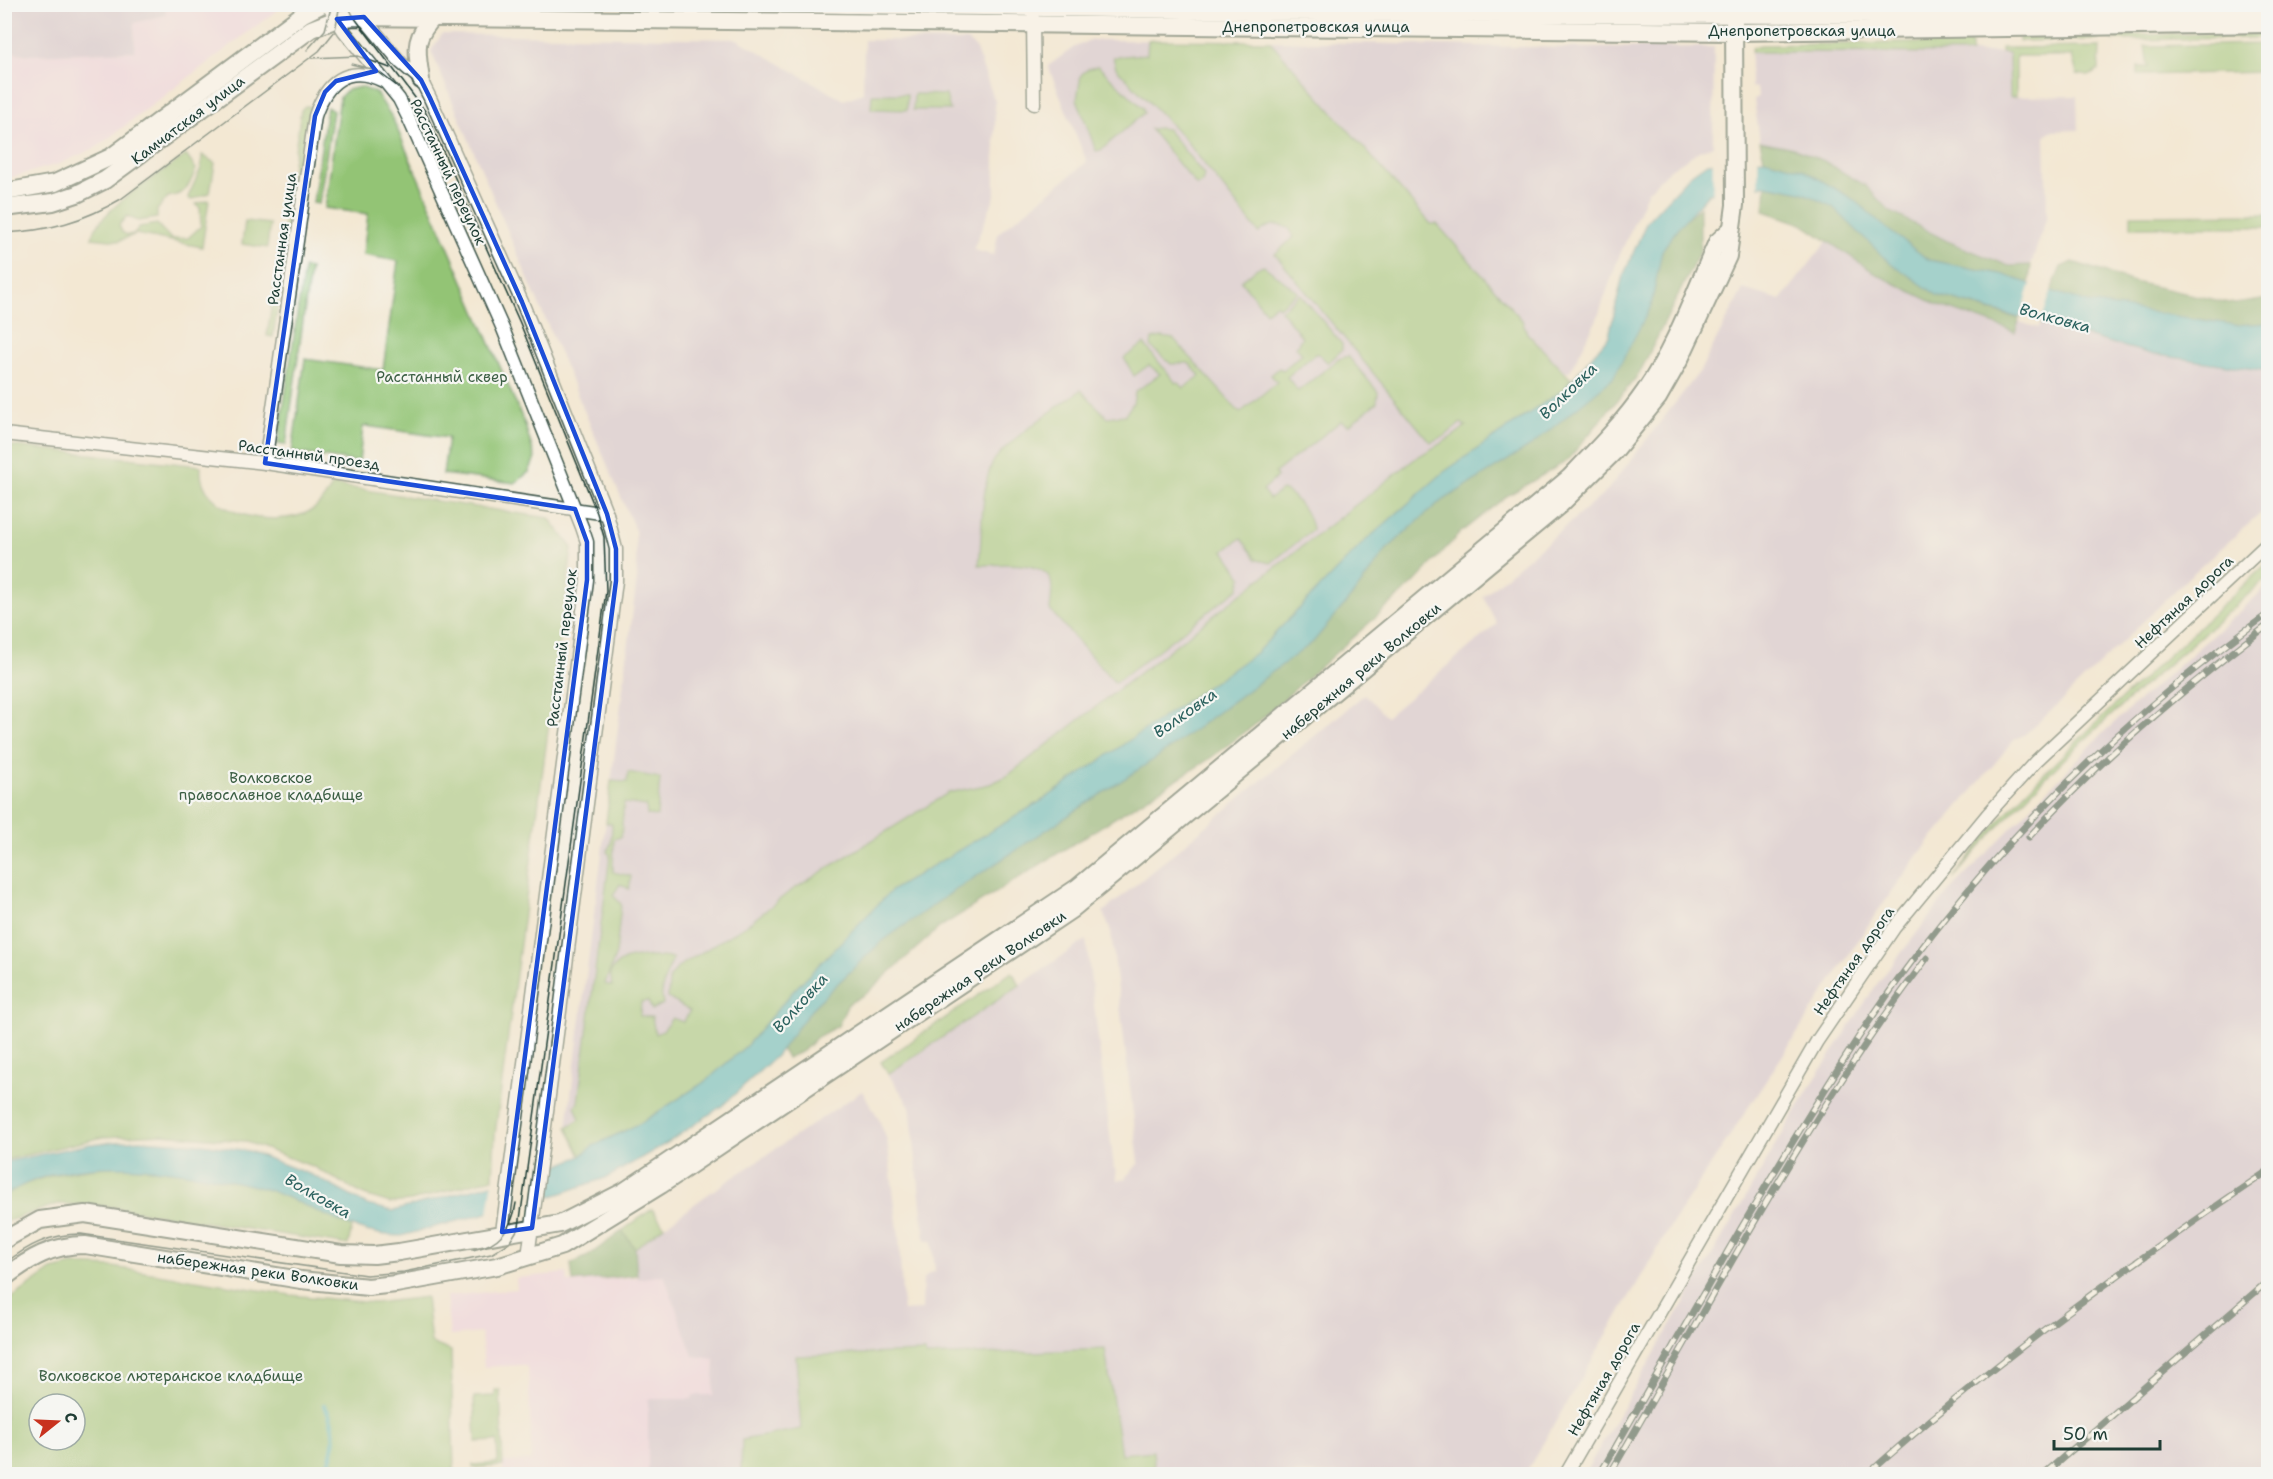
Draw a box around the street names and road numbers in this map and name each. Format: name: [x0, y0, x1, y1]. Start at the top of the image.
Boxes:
street label: Днепропетровская улица: [1222, 17, 1410, 37]
street label: Днепропетровская улица: [1708, 21, 1896, 41]
street label: Камчатская улица: [127, 70, 249, 169]
street label: Расстанный переулок: [405, 96, 491, 248]
street label: Расстанная улица: [263, 171, 301, 307]
street label: Расстанный проезд: [237, 435, 382, 475]
street label: Нефтяная дорога: [2130, 550, 2238, 653]
street label: Расстанный переулок: [542, 568, 582, 728]
street label: набережная реки Волковки: [1277, 598, 1445, 744]
street label: Нефтяная дорога: [1809, 902, 1899, 1019]
street label: набережная реки Волковки: [890, 906, 1070, 1036]
street label: набережная реки Волковки: [156, 1247, 360, 1295]
street label: Нефтяная дорога: [1563, 1318, 1645, 1440]

